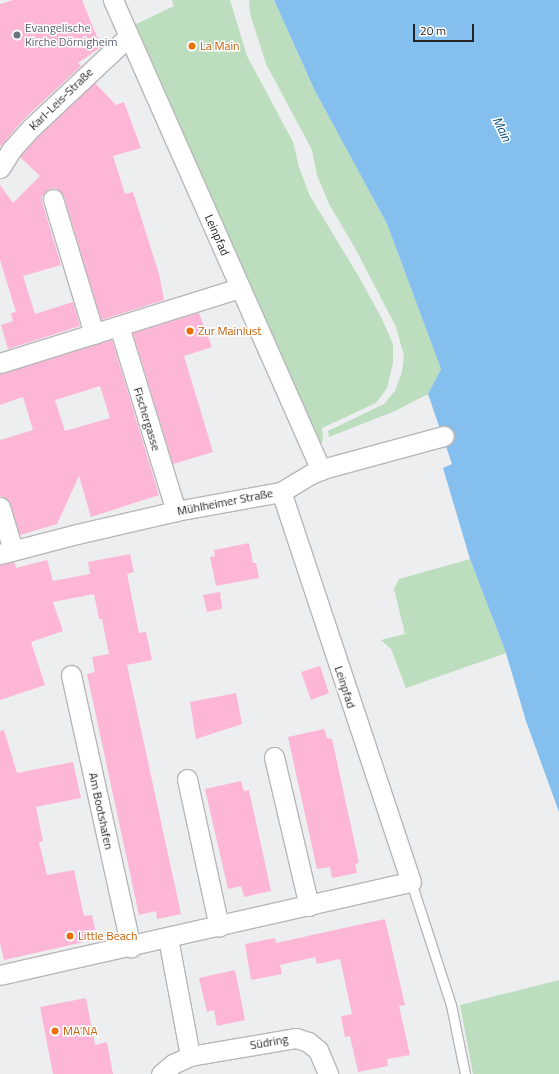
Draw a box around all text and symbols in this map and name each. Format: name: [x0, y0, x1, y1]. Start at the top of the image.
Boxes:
scale bar: [415, 16, 476, 42]
place label: Evangelische Kirche Dörnigheim: [25, 21, 117, 49]
text: 20 m: [420, 21, 446, 40]
marker: Evangelische Kirche Dörnigheim: [12, 30, 22, 40]
place label: La Main: [200, 39, 240, 53]
marker: La Main: [187, 41, 197, 51]
street label: Karl-Leis-Straße: [26, 65, 96, 133]
water label: Main: [489, 114, 515, 144]
street label: Leinpfad: [202, 212, 232, 258]
place label: Zur Mainlust: [198, 324, 262, 338]
marker: Zur Mainlust: [185, 326, 195, 336]
street label: Fischergasse: [131, 385, 163, 453]
street label: Mühlheimer Straße: [176, 486, 274, 518]
street label: Leinpfad: [331, 664, 359, 710]
street label: Am Bootshafen: [86, 771, 116, 851]
place label: Little Beach: [78, 929, 137, 943]
marker: Little Beach: [65, 931, 75, 941]
place label: MA’NA: [63, 1024, 98, 1038]
marker: MA’NA: [50, 1026, 60, 1036]
street label: Südring: [249, 1032, 289, 1052]

